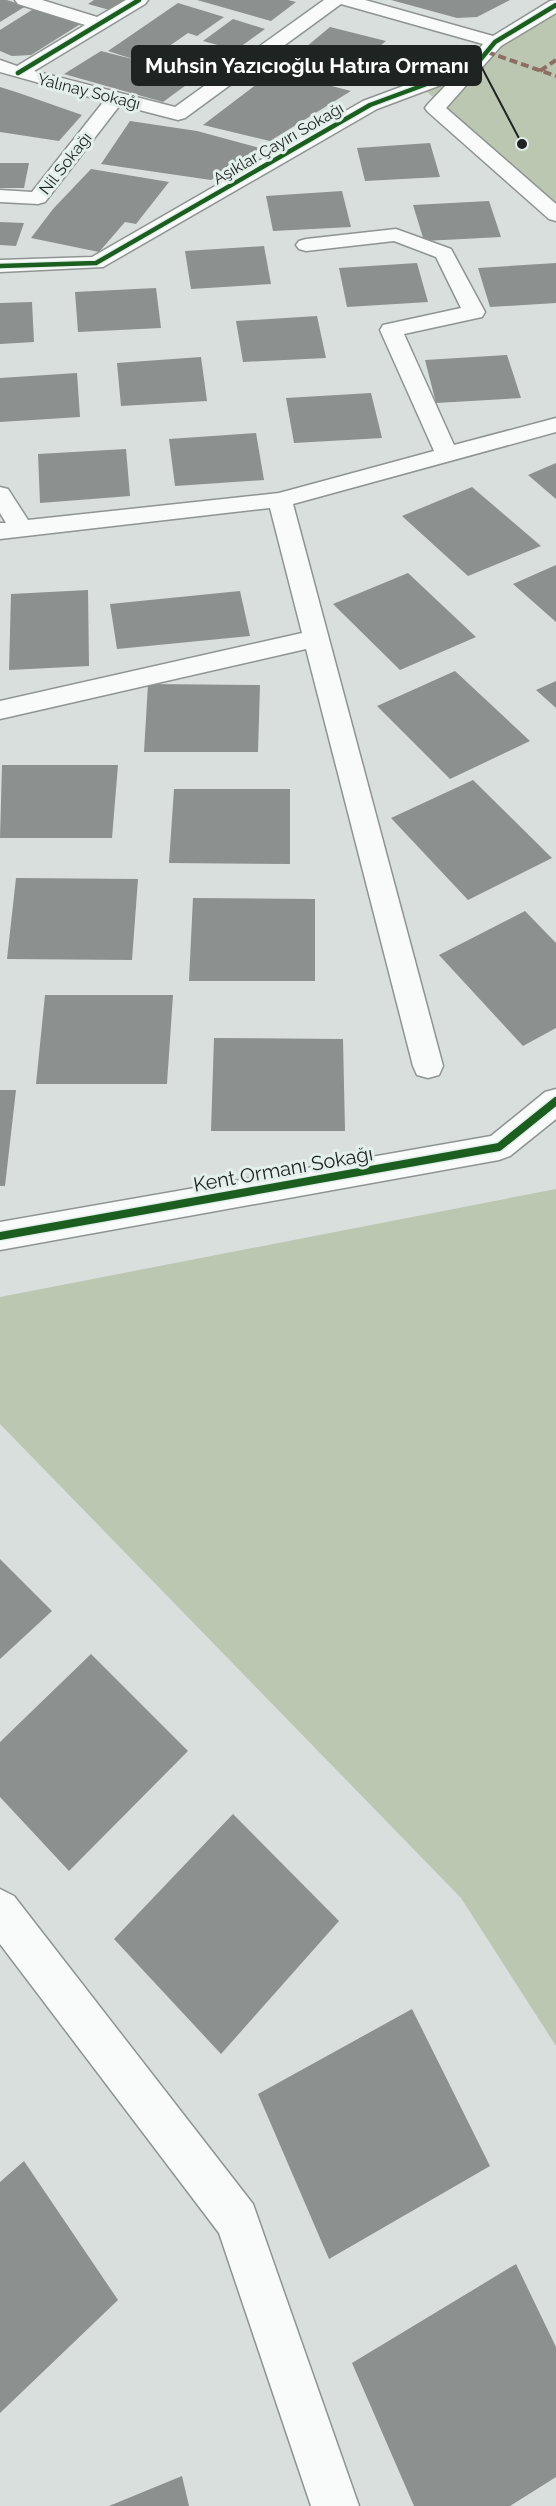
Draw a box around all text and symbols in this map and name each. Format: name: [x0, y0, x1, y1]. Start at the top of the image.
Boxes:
callout: Muhsin Yazıcıoğlu Hatıra Ormanı: [132, 46, 481, 85]
text: Muhsin Yazıcıoğlu Hatıra Ormanı: [145, 53, 469, 78]
street label: Yalınay Sokağı: [35, 70, 142, 113]
street label: Aşıklar Çayırı Sokağı: [210, 98, 347, 189]
street label: Nil Sokağı: [35, 128, 96, 198]
street label: Kent Ormanı Sokağı: [191, 1141, 375, 1197]

